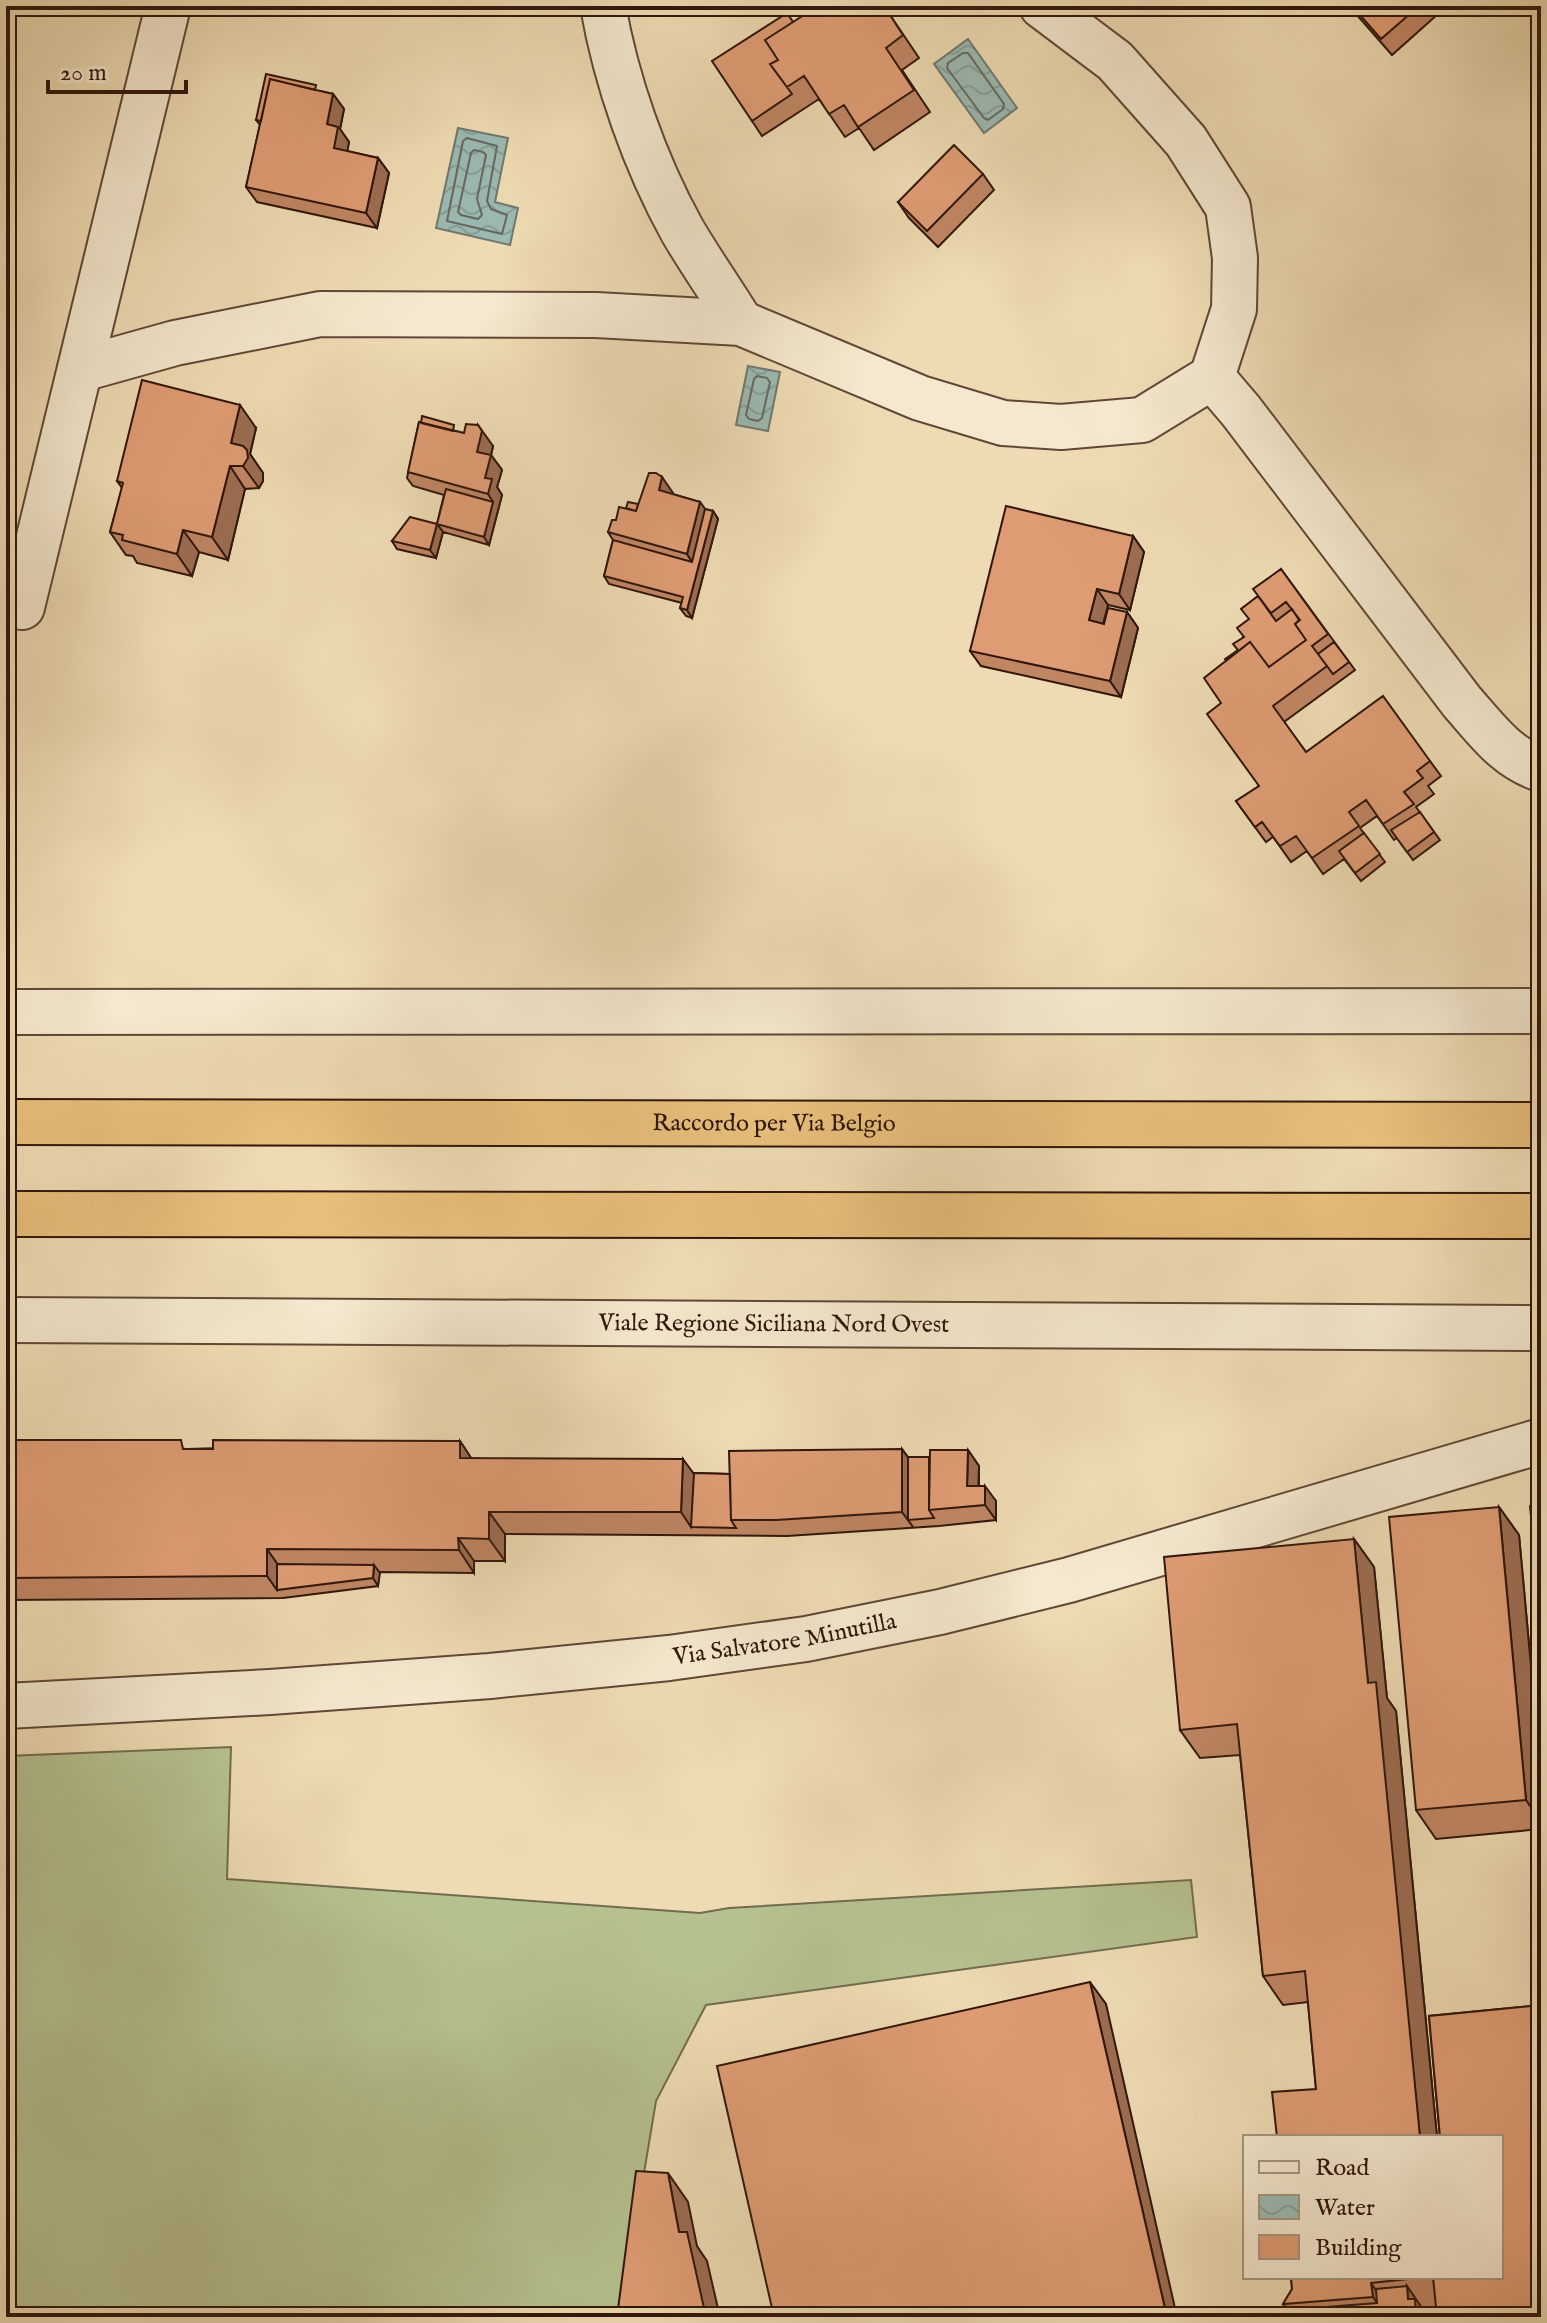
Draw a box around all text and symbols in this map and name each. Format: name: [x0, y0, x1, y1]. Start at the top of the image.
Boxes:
scale bar: [48, 44, 186, 94]
text: 20 m: [60, 58, 107, 89]
street label: Raccordo per Via Belgio: [652, 1108, 896, 1139]
street label: Viale Regione Siciliana Nord Ovest: [598, 1308, 949, 1340]
street label: Via Salvatore Minutilla: [670, 1606, 900, 1673]
legend: [1243, 2135, 1503, 2279]
text: Road: [1315, 2153, 1369, 2184]
text: Water: [1315, 2193, 1375, 2224]
text: Building: [1315, 2233, 1402, 2264]

